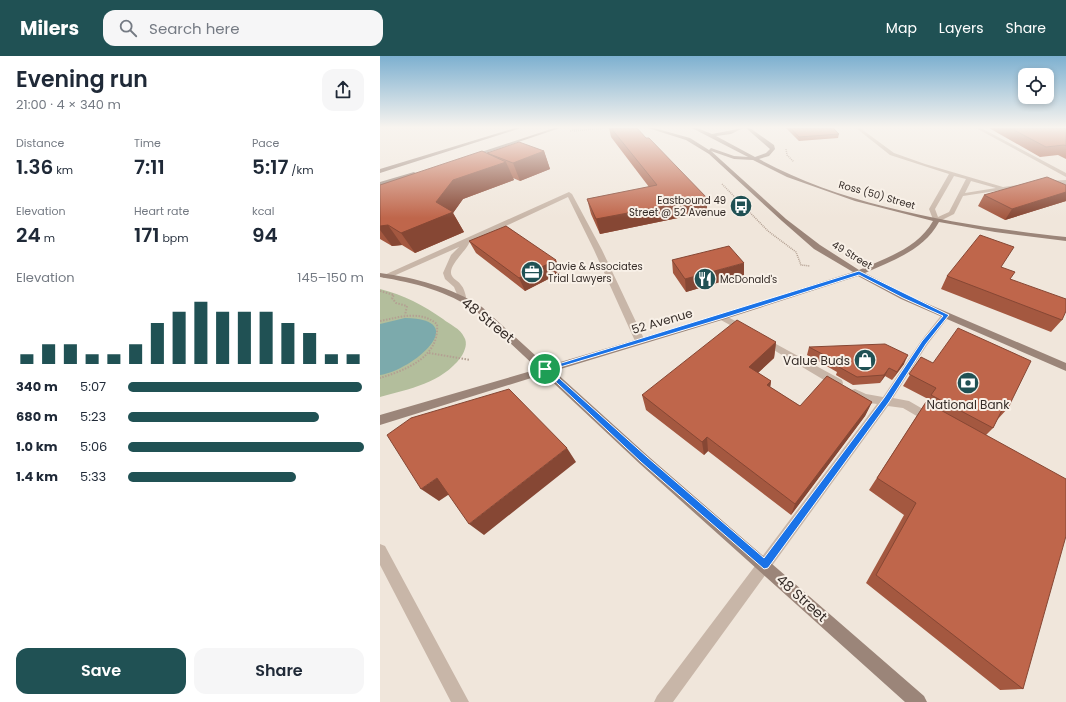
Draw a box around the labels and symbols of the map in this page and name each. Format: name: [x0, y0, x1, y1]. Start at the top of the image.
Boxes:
street label: Ross (50) Street: [837, 177, 917, 213]
place label: Eastbound 49 Street @ 52 Avenue: [629, 193, 726, 220]
bus stop icon: Eastbound 49 Street @ 52 Avenue: [728, 193, 754, 219]
street label: 49 Street: [829, 237, 875, 273]
office icon: Davie & Associates Trial Lawyers: [519, 259, 545, 285]
place label: Davie & Associates Trial Lawyers: [548, 259, 643, 286]
restaurant icon: McDonald's: [692, 266, 718, 292]
place label: McDonald's: [720, 272, 777, 287]
street label: 48 Street: [457, 293, 519, 347]
street label: 52 Avenue: [630, 304, 694, 338]
shop icon: Value Buds: [852, 347, 878, 373]
pin: [528, 352, 562, 386]
place label: Value Buds: [783, 352, 850, 369]
bank icon: National Bank: [955, 370, 981, 396]
place label: National Bank: [927, 396, 1010, 413]
street label: 48 Street: [772, 570, 832, 626]

